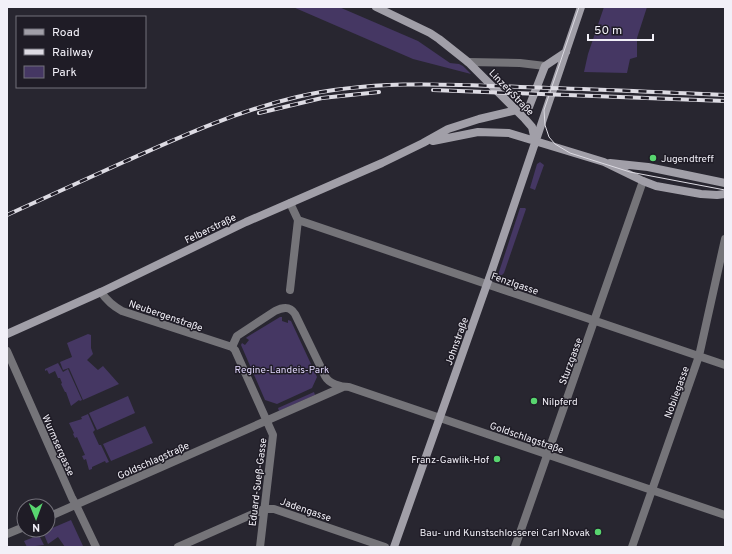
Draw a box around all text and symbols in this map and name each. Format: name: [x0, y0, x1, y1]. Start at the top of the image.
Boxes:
legend: [16, 16, 146, 88]
scale bar: [588, 16, 653, 42]
text: 50 m: [594, 23, 622, 39]
text: Road: [52, 25, 80, 41]
text: Railway: [52, 45, 93, 61]
text: Park: [52, 65, 77, 81]
street label: Linzer Straße: [486, 67, 536, 119]
marker: Jugendtreff: [648, 153, 658, 163]
place label: Jugendtreff: [661, 153, 714, 166]
street label: Felberstraße: [183, 211, 239, 247]
street label: Fenzlgasse: [489, 270, 540, 299]
street label: Neubergenstraße: [127, 298, 204, 335]
street label: Johnstraße: [443, 316, 472, 367]
street label: Sturzgasse: [557, 336, 586, 387]
park label: Regine-Landeis-Park: [235, 364, 329, 377]
street label: Nobilegasse: [662, 365, 693, 420]
marker: Nilpferd: [529, 396, 539, 406]
place label: Nilpferd: [542, 396, 578, 409]
street label: Wurmsergasse: [38, 413, 77, 478]
street label: Goldschlagstraße: [488, 420, 565, 457]
street label: Eduard-Sueß-Gasse: [247, 437, 270, 527]
street label: Goldschlagstraße: [116, 440, 192, 483]
place label: Franz-Gawlik-Hof: [411, 454, 490, 467]
marker: Franz-Gawlik-Hof: [492, 454, 502, 464]
street label: Jadengasse: [278, 496, 333, 525]
north arrow: [16, 498, 56, 538]
text: N: [32, 520, 40, 534]
place label: Bau- und Kunstschlosserei Carl Novak: [420, 527, 590, 540]
marker: Bau- und Kunstschlosserei Carl Novak: [593, 527, 603, 537]

